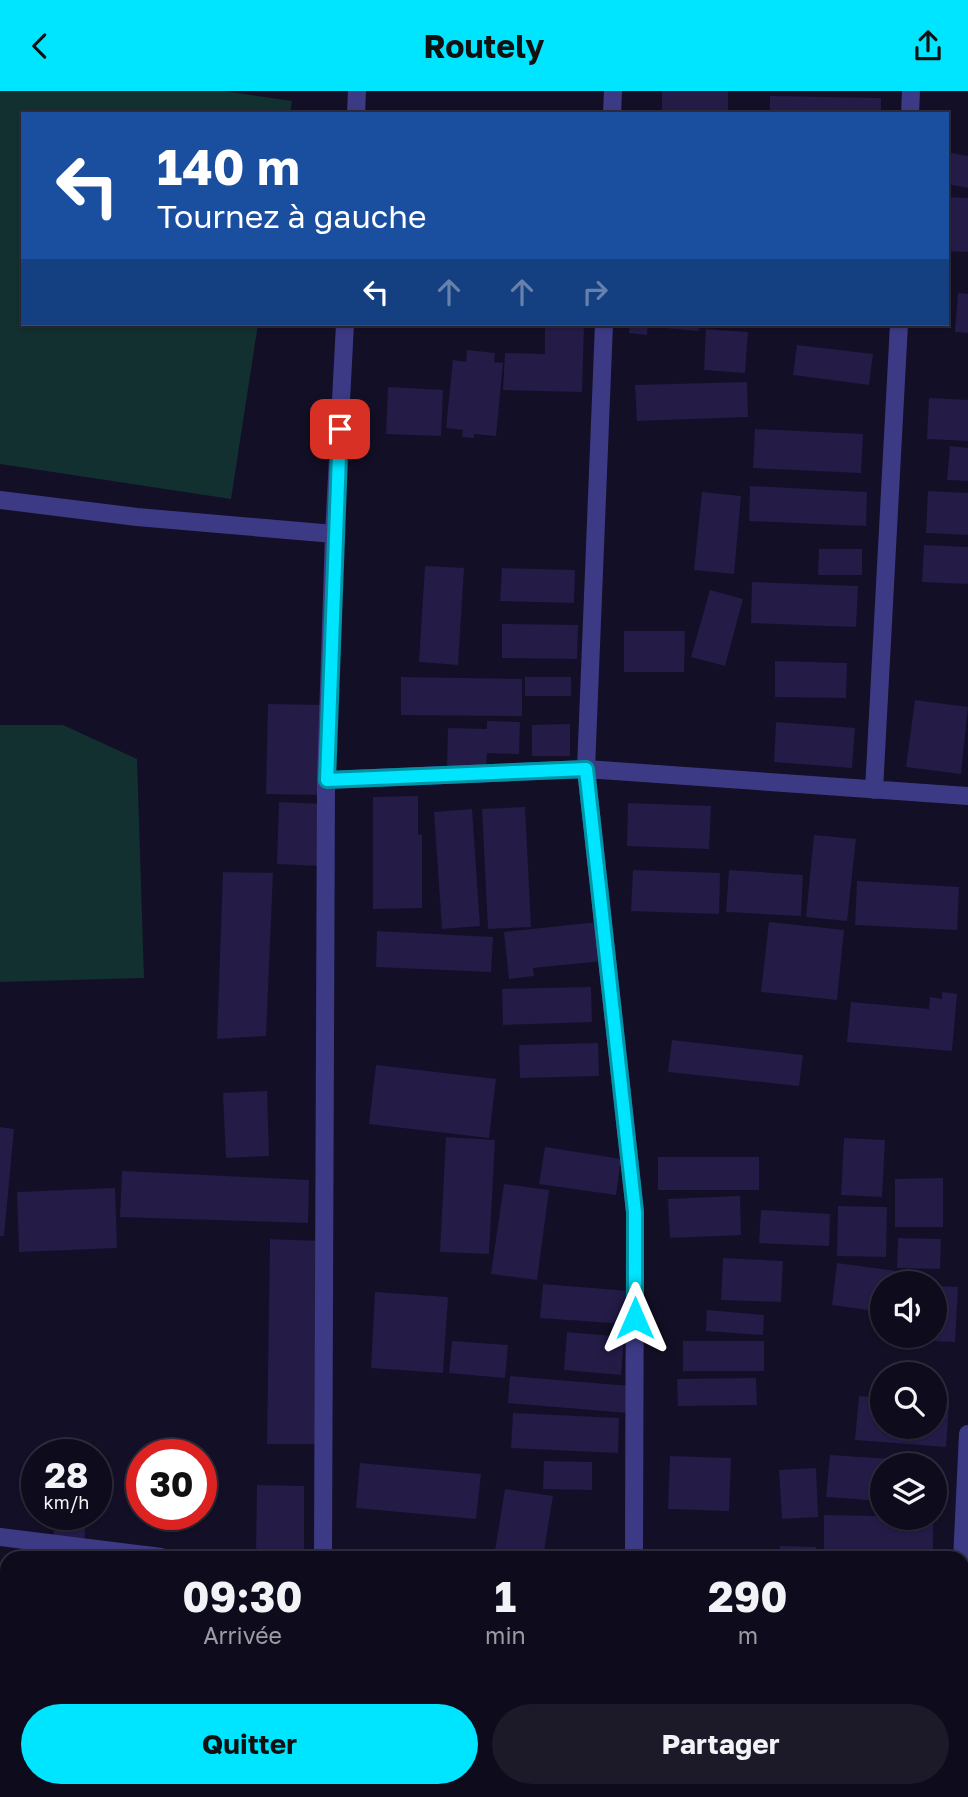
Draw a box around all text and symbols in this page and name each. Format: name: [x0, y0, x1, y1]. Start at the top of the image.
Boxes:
icon: back: [21, 27, 59, 65]
text: Routely: [424, 27, 544, 65]
icon: share: [909, 27, 947, 65]
text: 140 m: [157, 137, 300, 196]
icon: left: [42, 140, 133, 231]
text: Tournez à gauche: [157, 197, 426, 235]
icon: left: [357, 273, 395, 311]
icon: ahead: [430, 273, 468, 311]
icon: ahead: [503, 273, 541, 311]
icon: right: [576, 273, 614, 311]
pin: [310, 399, 370, 459]
icon: arrive: [321, 410, 359, 448]
map controls: [870, 1271, 947, 1530]
button: sound: [870, 1271, 947, 1348]
position arrow: [598, 1281, 672, 1355]
button: search: [870, 1362, 947, 1439]
speed limit sign: 30: [126, 1439, 217, 1530]
button: layers: [870, 1453, 947, 1530]
text: 28: [45, 1454, 88, 1496]
text: km/h: [44, 1491, 89, 1513]
text: 09:30: [182, 1571, 303, 1621]
text: 1: [495, 1571, 516, 1621]
text: 290: [708, 1571, 788, 1621]
text: Arrivée: [203, 1621, 282, 1649]
text: min: [485, 1621, 526, 1649]
text: m: [738, 1621, 758, 1649]
button: Quitter: [21, 1704, 478, 1784]
button: Partager: [492, 1704, 949, 1784]

